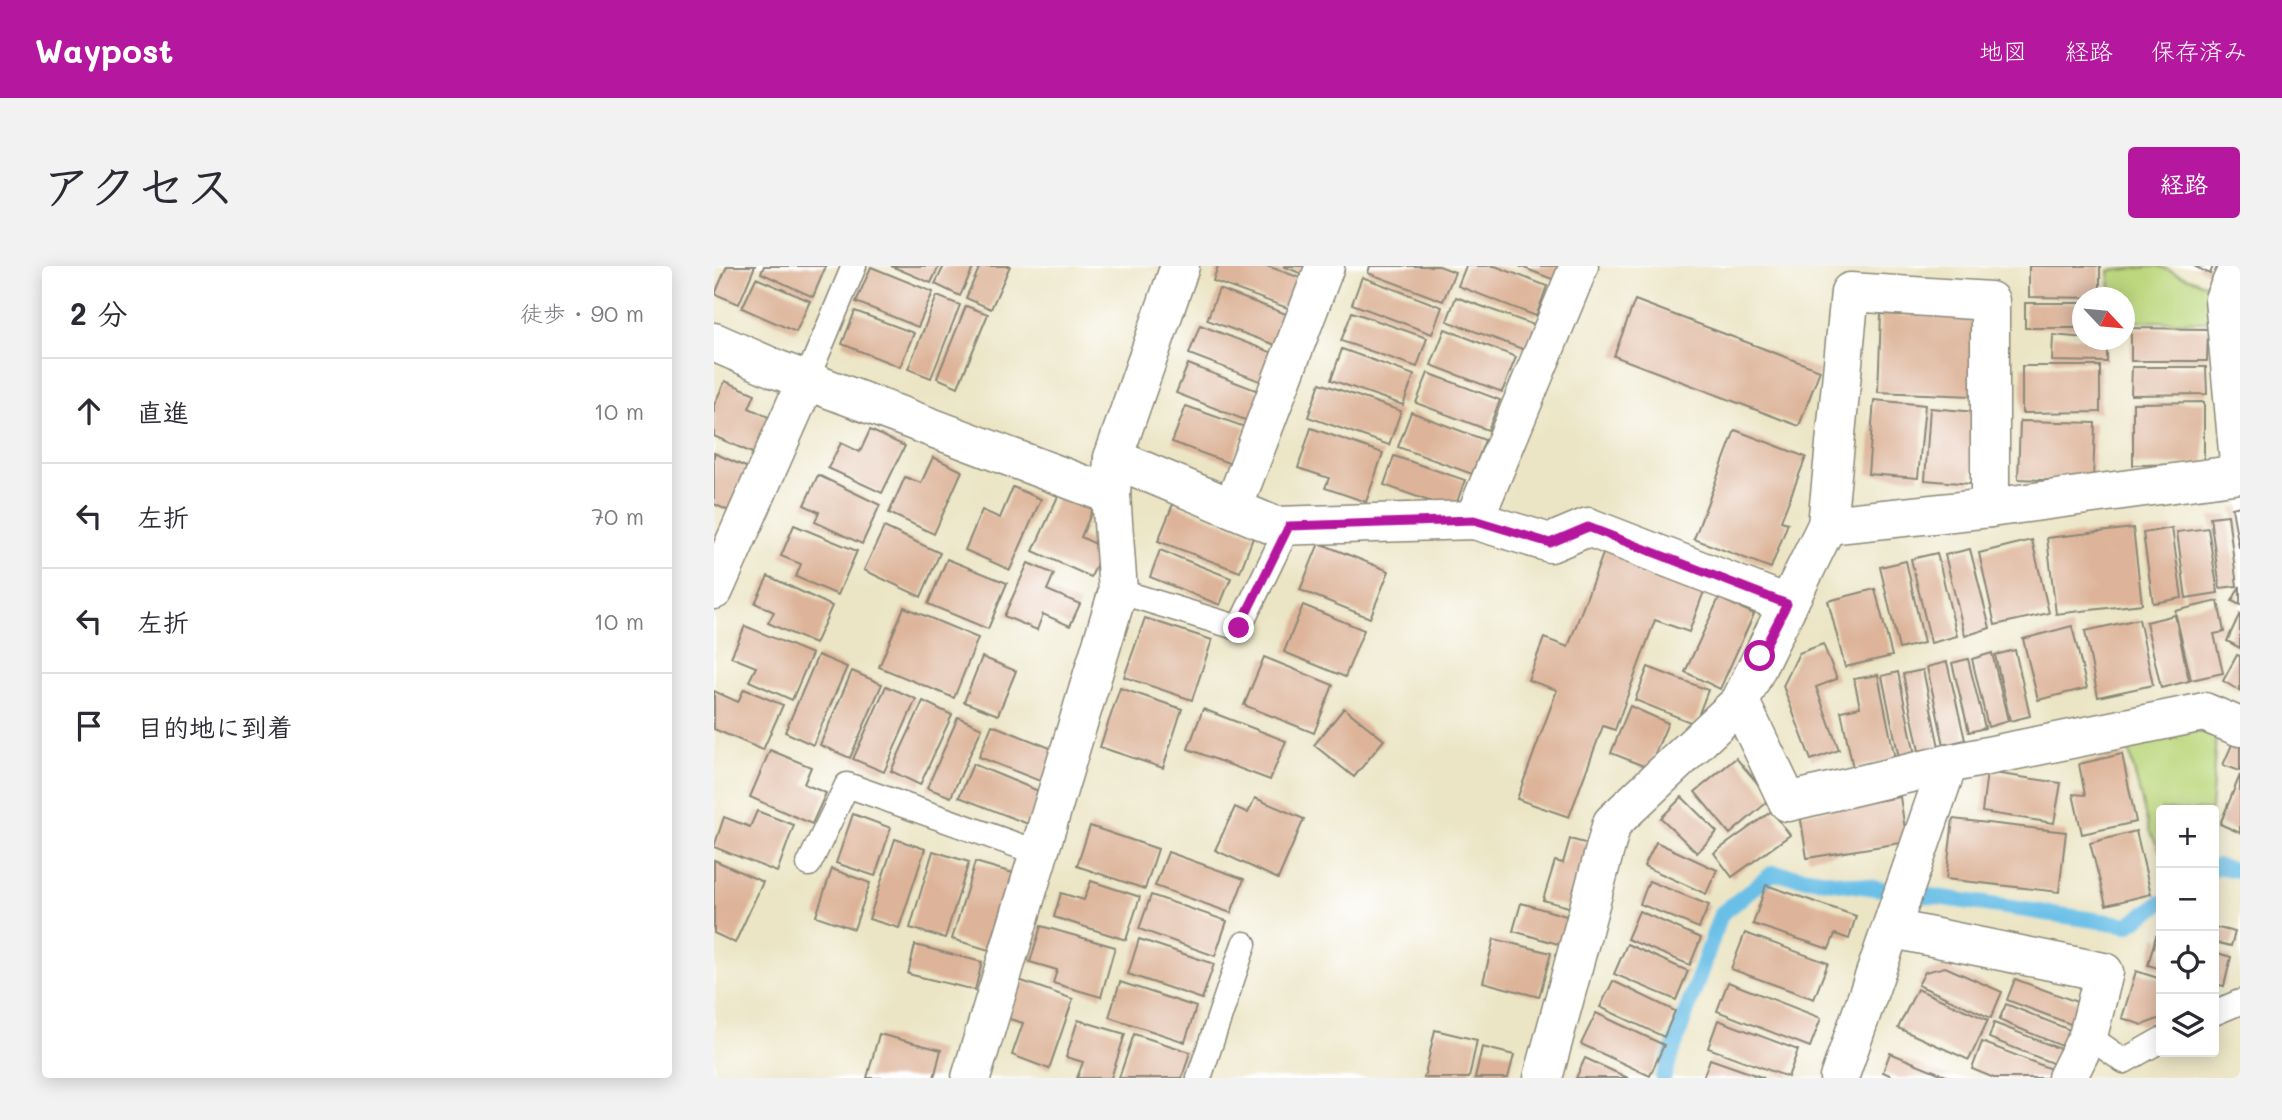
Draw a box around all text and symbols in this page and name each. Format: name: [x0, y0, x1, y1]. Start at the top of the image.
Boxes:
text: Waypost: [35, 28, 173, 71]
text: 地図: [1979, 35, 2027, 66]
text: 経路: [2065, 35, 2113, 66]
text: 保存済み: [2151, 35, 2247, 66]
button: 経路: [2128, 147, 2240, 218]
text: アクセス: [42, 153, 235, 216]
north arrow: [2072, 287, 2135, 350]
text: 2 分: [70, 293, 128, 333]
text: 徒歩 · 90 m: [520, 298, 644, 328]
icon: ahead: [70, 392, 108, 430]
text: 直進: [137, 395, 189, 429]
text: 10 m: [594, 396, 644, 426]
icon: left: [70, 497, 108, 535]
text: 左折: [137, 500, 189, 534]
text: 70 m: [591, 501, 644, 531]
icon: left: [70, 602, 108, 640]
text: 左折: [137, 605, 189, 639]
text: 10 m: [594, 606, 644, 636]
route end: [1223, 612, 1254, 643]
route start: [1744, 640, 1775, 671]
icon: arrive: [70, 707, 108, 745]
text: 目的地に到着: [137, 710, 293, 744]
map controls: [2156, 805, 2219, 1057]
button: +: [2156, 805, 2219, 868]
button: −: [2156, 868, 2219, 931]
button: locate: [2156, 931, 2219, 994]
button: layers: [2156, 994, 2219, 1057]

